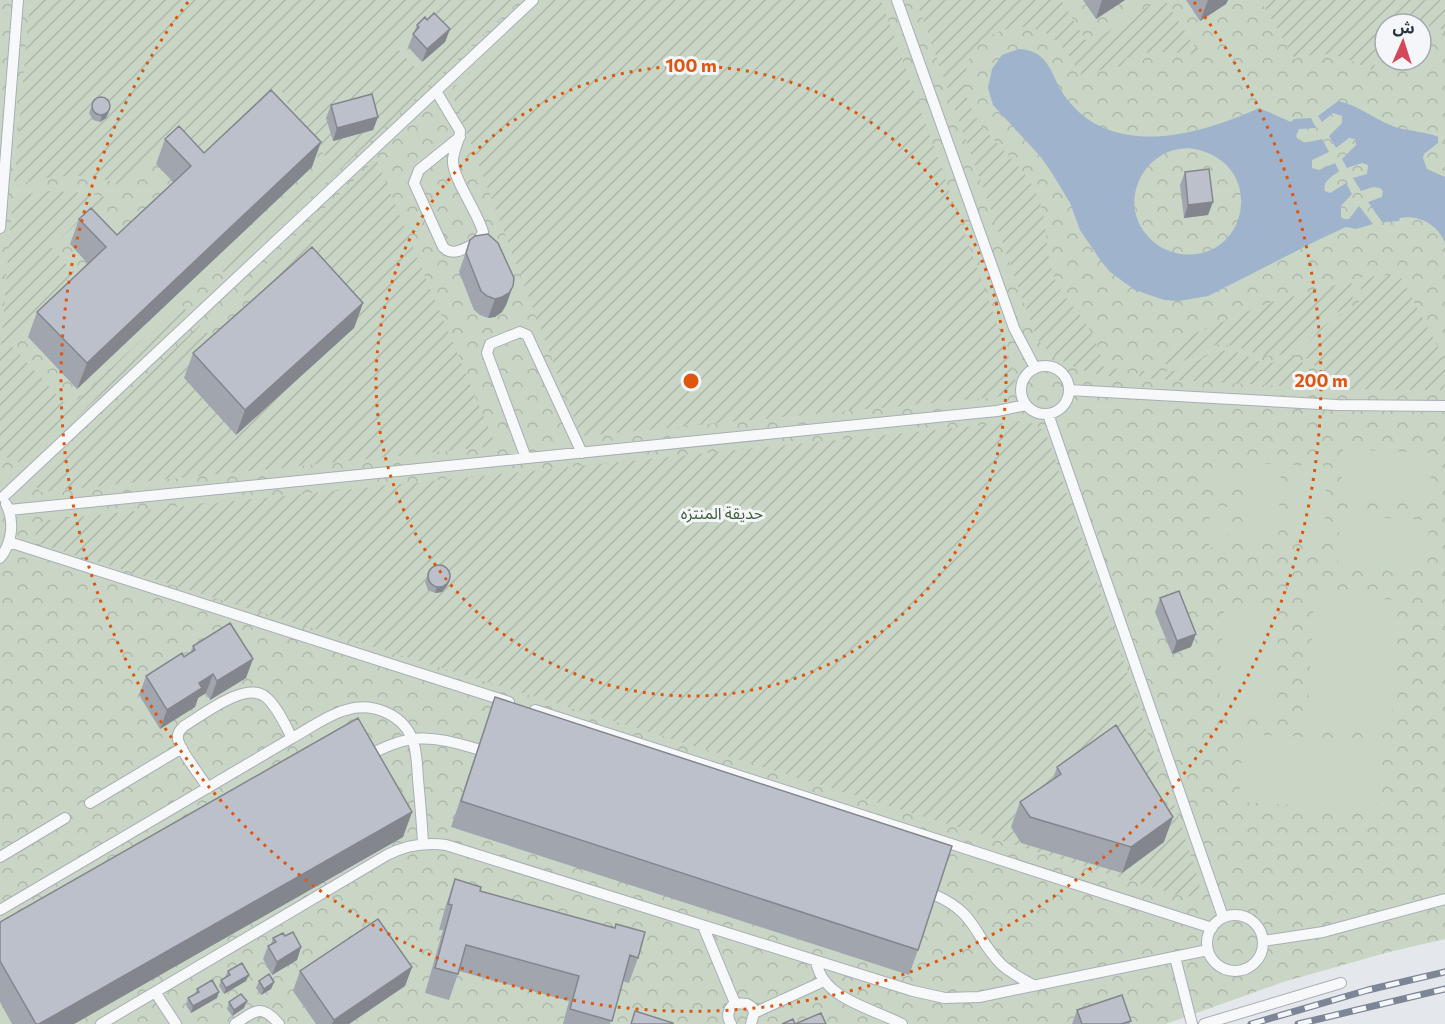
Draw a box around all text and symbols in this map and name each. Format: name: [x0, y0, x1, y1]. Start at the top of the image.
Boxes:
north arrow: [1373, 12, 1433, 72]
text: ش: [1392, 16, 1415, 38]
text: 100 m: [665, 54, 717, 76]
text: 200 m: [1294, 369, 1348, 391]
centre of rings: [681, 371, 701, 391]
park label: حديقة المنتزه: [681, 503, 763, 523]

